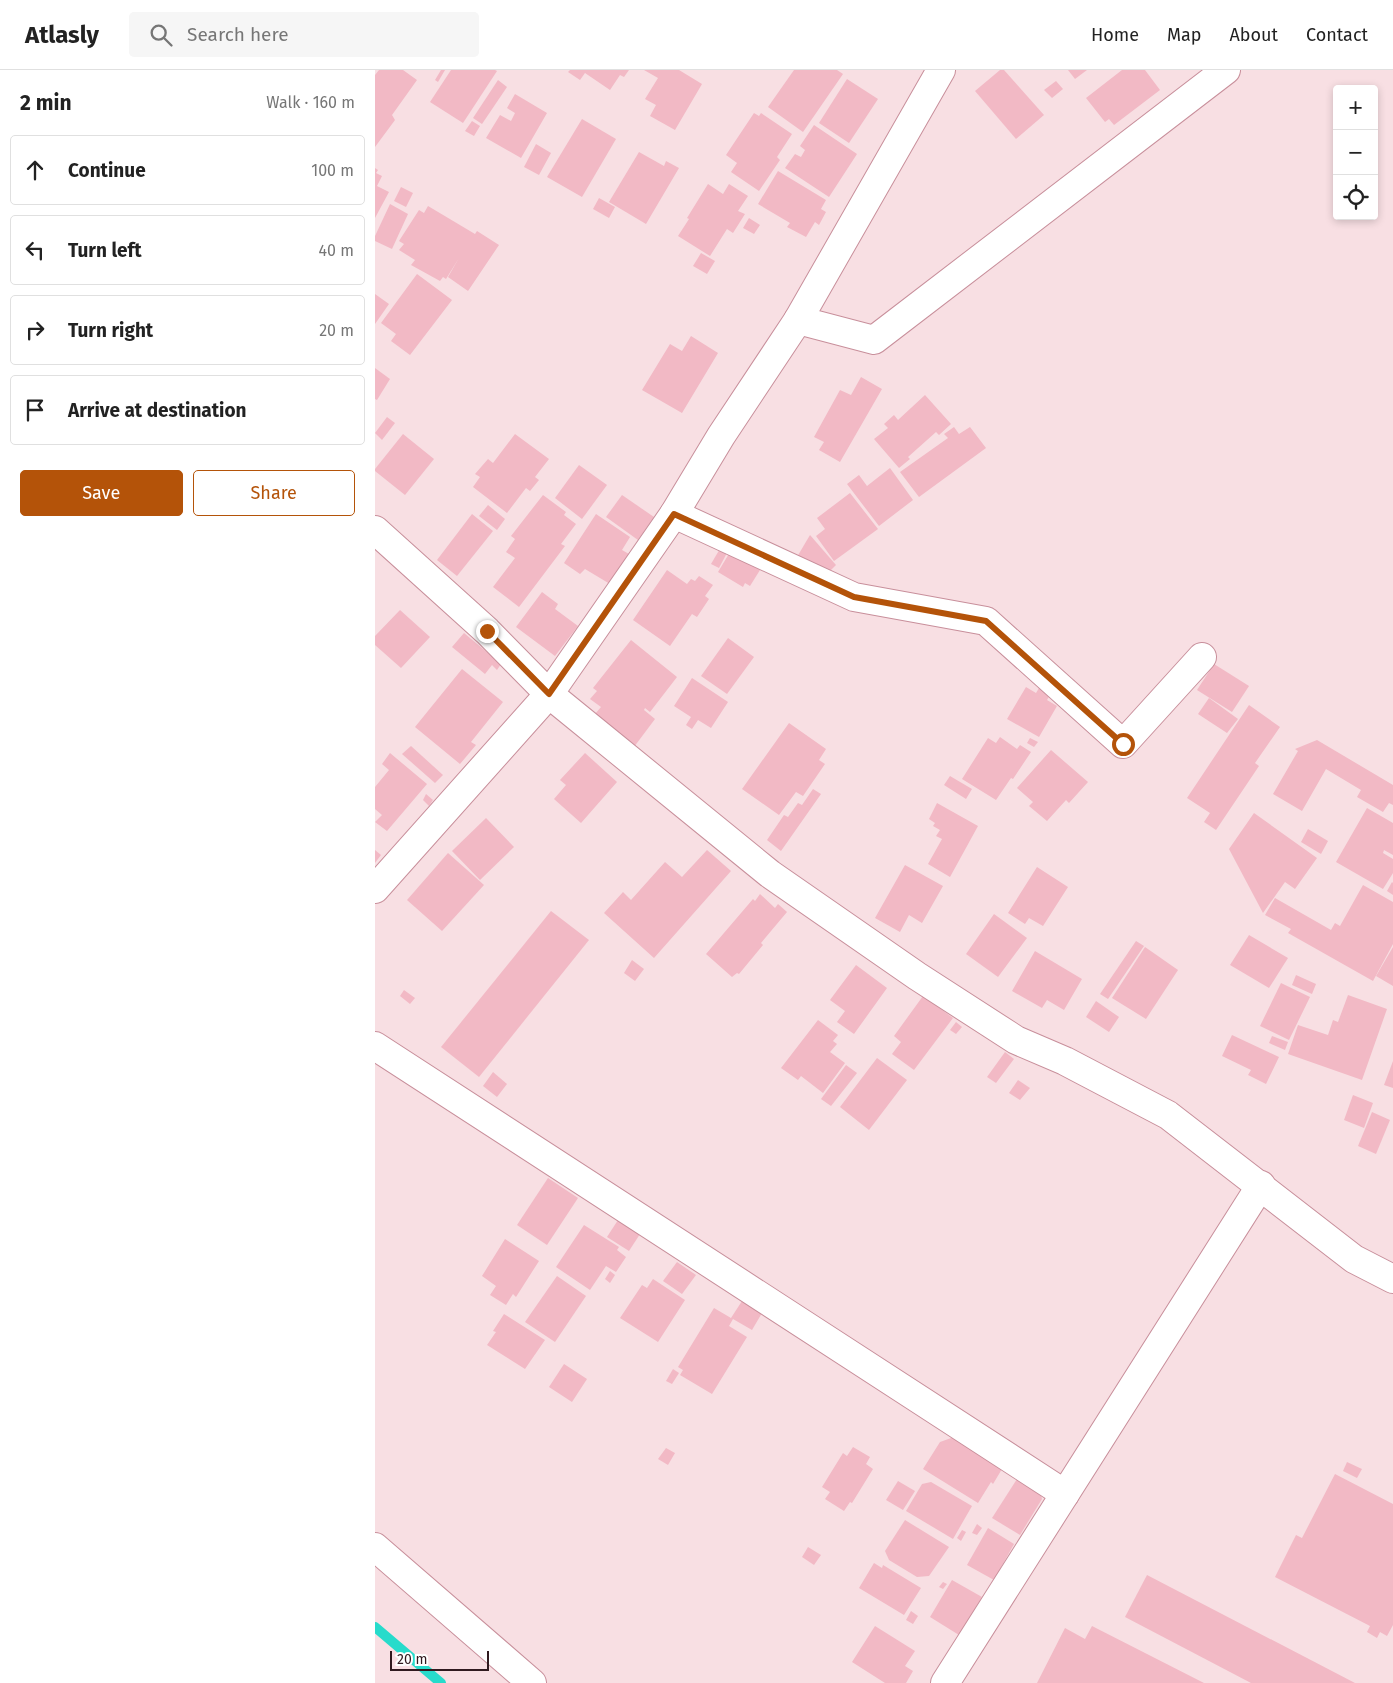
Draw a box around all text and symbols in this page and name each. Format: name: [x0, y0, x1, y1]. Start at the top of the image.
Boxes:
search box: [129, 12, 479, 57]
text: Atlasly: [25, 21, 99, 49]
icon: search: [147, 21, 175, 49]
text: Search here: [187, 23, 289, 46]
text: Home: [1091, 24, 1139, 46]
text: Map: [1167, 24, 1201, 46]
text: About: [1229, 24, 1278, 46]
text: Contact: [1306, 24, 1368, 46]
map controls: [1333, 85, 1378, 220]
button: +: [1333, 85, 1378, 130]
text: 2 min: [20, 90, 72, 116]
text: Walk · 160 m: [266, 93, 355, 112]
button: −: [1333, 130, 1378, 175]
icon: ahead: [21, 156, 49, 184]
text: Continue: [68, 159, 146, 182]
text: 100 m: [311, 161, 354, 180]
button: locate: [1333, 175, 1378, 220]
icon: left: [21, 236, 49, 264]
text: Turn left: [68, 239, 142, 262]
text: 40 m: [319, 241, 354, 260]
icon: right: [21, 316, 49, 344]
text: Turn right: [68, 319, 153, 342]
text: 20 m: [319, 321, 354, 340]
icon: arrive: [21, 396, 49, 424]
text: Arrive at destination: [68, 399, 247, 422]
button: Save: [20, 470, 183, 516]
button: Share: [193, 470, 355, 516]
route end: [476, 620, 499, 643]
route start: [1112, 733, 1135, 756]
scale bar: [390, 1648, 489, 1671]
text: 20 m: [397, 1651, 427, 1668]

